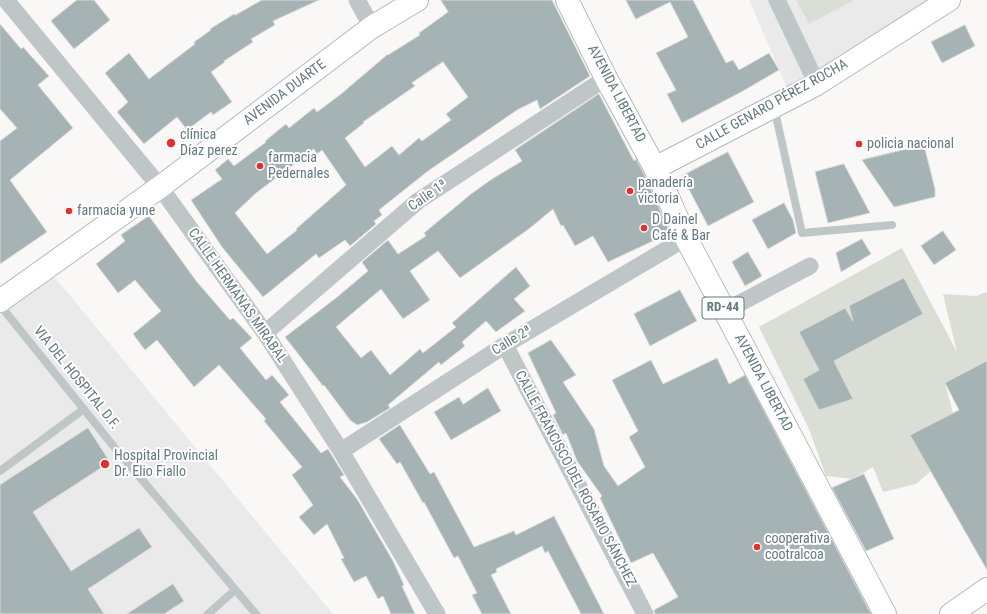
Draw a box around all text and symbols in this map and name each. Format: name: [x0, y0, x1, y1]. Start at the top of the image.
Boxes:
street label: AVENIDA LIBERTAD: [583, 42, 649, 146]
street label: CALLE GENARO PÉREZ ROCHA: [693, 56, 851, 154]
street label: AVENIDA DUARTE: [241, 57, 329, 129]
place label: clínica Díaz perez: [180, 127, 238, 160]
place label: policia nacional: [867, 136, 954, 152]
marker: clínica Díaz perez: [165, 137, 177, 149]
marker: policia nacional: [854, 139, 864, 149]
place label: farmacia Pedernales: [268, 150, 330, 182]
marker: farmacia Pedernales: [255, 161, 265, 171]
place label: panadería victoria: [638, 175, 693, 208]
street label: Calle 1ª: [405, 177, 451, 215]
marker: panadería victoria: [625, 186, 635, 196]
place label: farmacia yune: [77, 203, 155, 219]
marker: farmacia yune: [64, 206, 74, 216]
place label: D Dainel Café & Bar: [652, 212, 710, 244]
marker: D Dainel Café & Bar: [639, 223, 649, 233]
street label: CALLE HERMANAS MIRABAL: [184, 225, 290, 367]
road number: RD-44: [702, 297, 744, 319]
street label: VIA DEL HOSPITAL D.F.: [29, 323, 123, 433]
street label: Calle 2ª: [489, 323, 535, 359]
street label: AVENIDA LIBERTAD: [730, 331, 796, 435]
street label: CALLE FRANCISCO DEL ROSARIO SÁNCHEZ: [511, 368, 639, 590]
place label: Hospital Provincial Dr. Elio Fiallo: [114, 448, 218, 480]
marker: Hospital Provincial Dr. Elio Fiallo: [99, 458, 111, 470]
place label: cooperativa cootralcoa: [765, 531, 830, 564]
marker: cooperativa cootralcoa: [752, 542, 762, 552]

